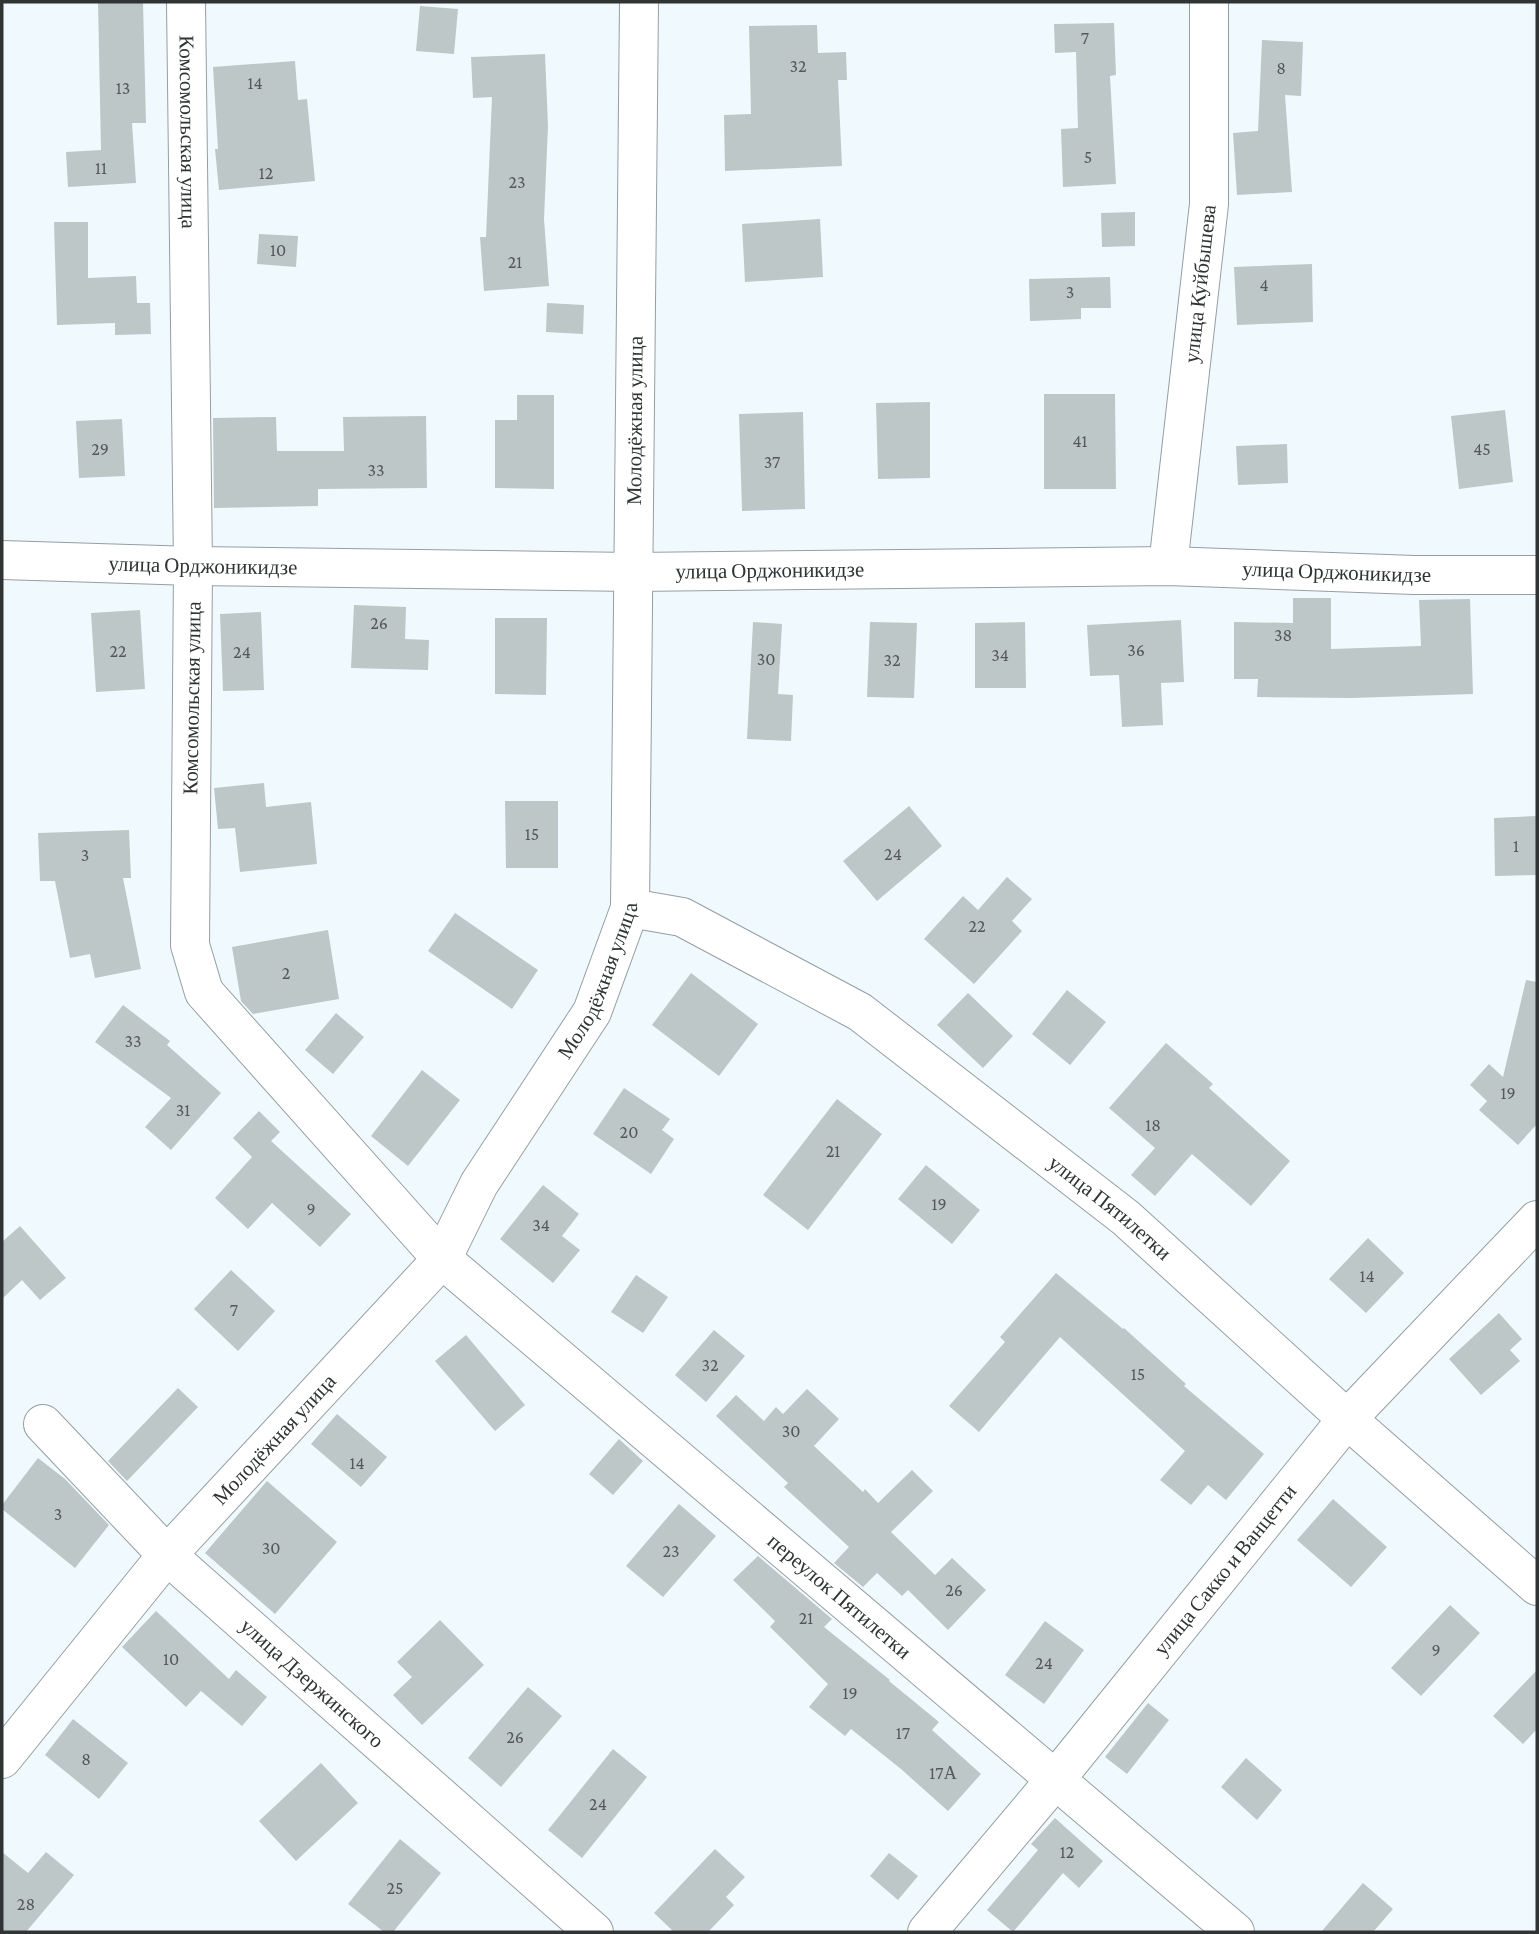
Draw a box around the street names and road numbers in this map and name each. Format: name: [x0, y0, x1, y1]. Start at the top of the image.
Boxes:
street label: Комсомольская улица: [174, 35, 201, 230]
street label: улица Куйбышева: [1179, 203, 1221, 364]
street label: Молодёжная улица: [622, 335, 648, 505]
street label: улица Орджоникидзе: [108, 551, 298, 579]
street label: улица Орджоникидзе: [675, 557, 864, 584]
street label: улица Орджоникидзе: [1242, 557, 1431, 587]
street label: Комсомольская улица: [178, 600, 206, 795]
street label: Молодёжная улица: [553, 902, 642, 1063]
street label: улица Пятилетки: [1044, 1150, 1176, 1265]
street label: Молодёжная улица: [208, 1369, 341, 1510]
street label: улица Сакко и Ванцетти: [1149, 1480, 1301, 1660]
street label: переулок Пятилетки: [763, 1529, 916, 1664]
street label: улица Дзержинского: [235, 1613, 389, 1753]

